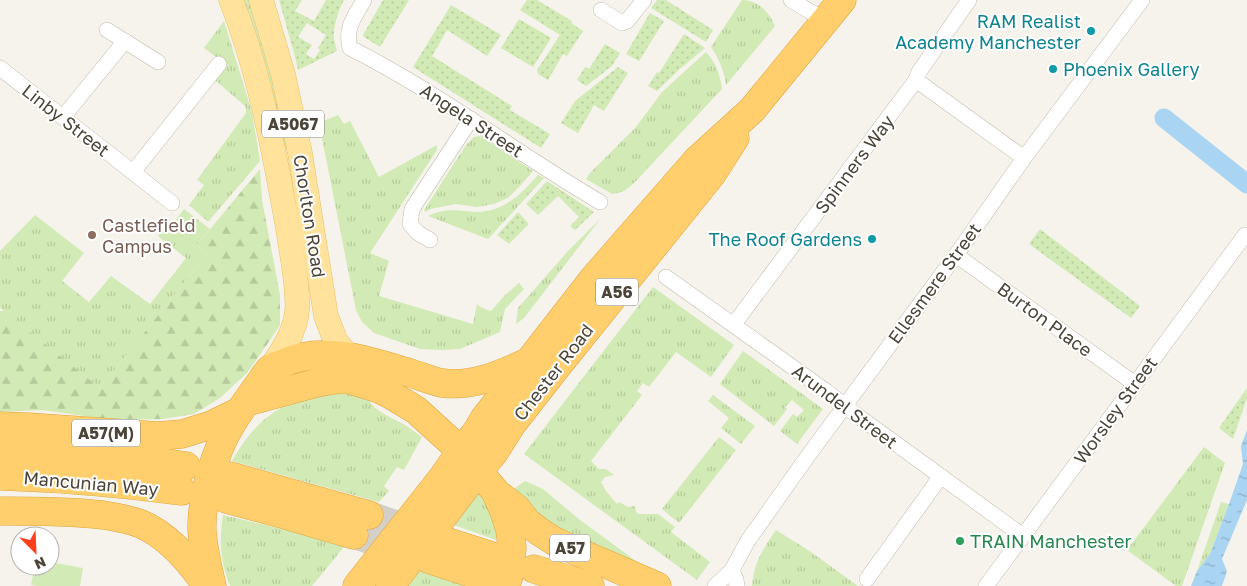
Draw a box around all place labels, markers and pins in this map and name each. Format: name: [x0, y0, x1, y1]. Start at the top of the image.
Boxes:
place label: RAM Realist Academy Manchester: [895, 10, 1081, 53]
marker: RAM Realist Academy Manchester: [1085, 25, 1097, 37]
place label: Phoenix Gallery: [1063, 58, 1200, 80]
marker: Phoenix Gallery: [1047, 63, 1059, 75]
place label: Castlefield Campus: [102, 214, 195, 257]
place label: The Roof Gardens: [708, 228, 862, 250]
marker: Castlefield Campus: [86, 229, 98, 241]
marker: The Roof Gardens: [866, 233, 878, 245]
place label: TRAIN Manchester: [970, 530, 1132, 552]
marker: TRAIN Manchester: [954, 535, 966, 547]

